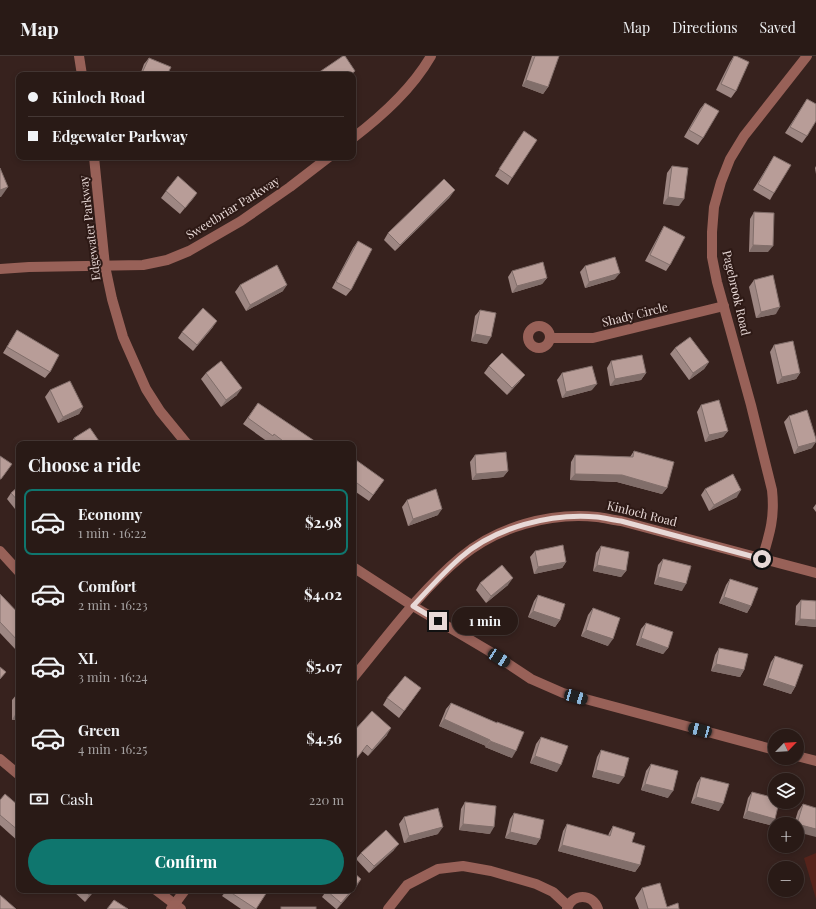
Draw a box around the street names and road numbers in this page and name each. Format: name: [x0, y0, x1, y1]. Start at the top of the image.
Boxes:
street label: Sweetbriar Parkway: [183, 172, 282, 242]
street label: Edgewater Parkway: [75, 175, 103, 282]
street label: Pagebrook Road: [719, 249, 755, 337]
street label: Shady Circle: [600, 298, 669, 330]
street label: Kinloch Road: [606, 497, 679, 529]

